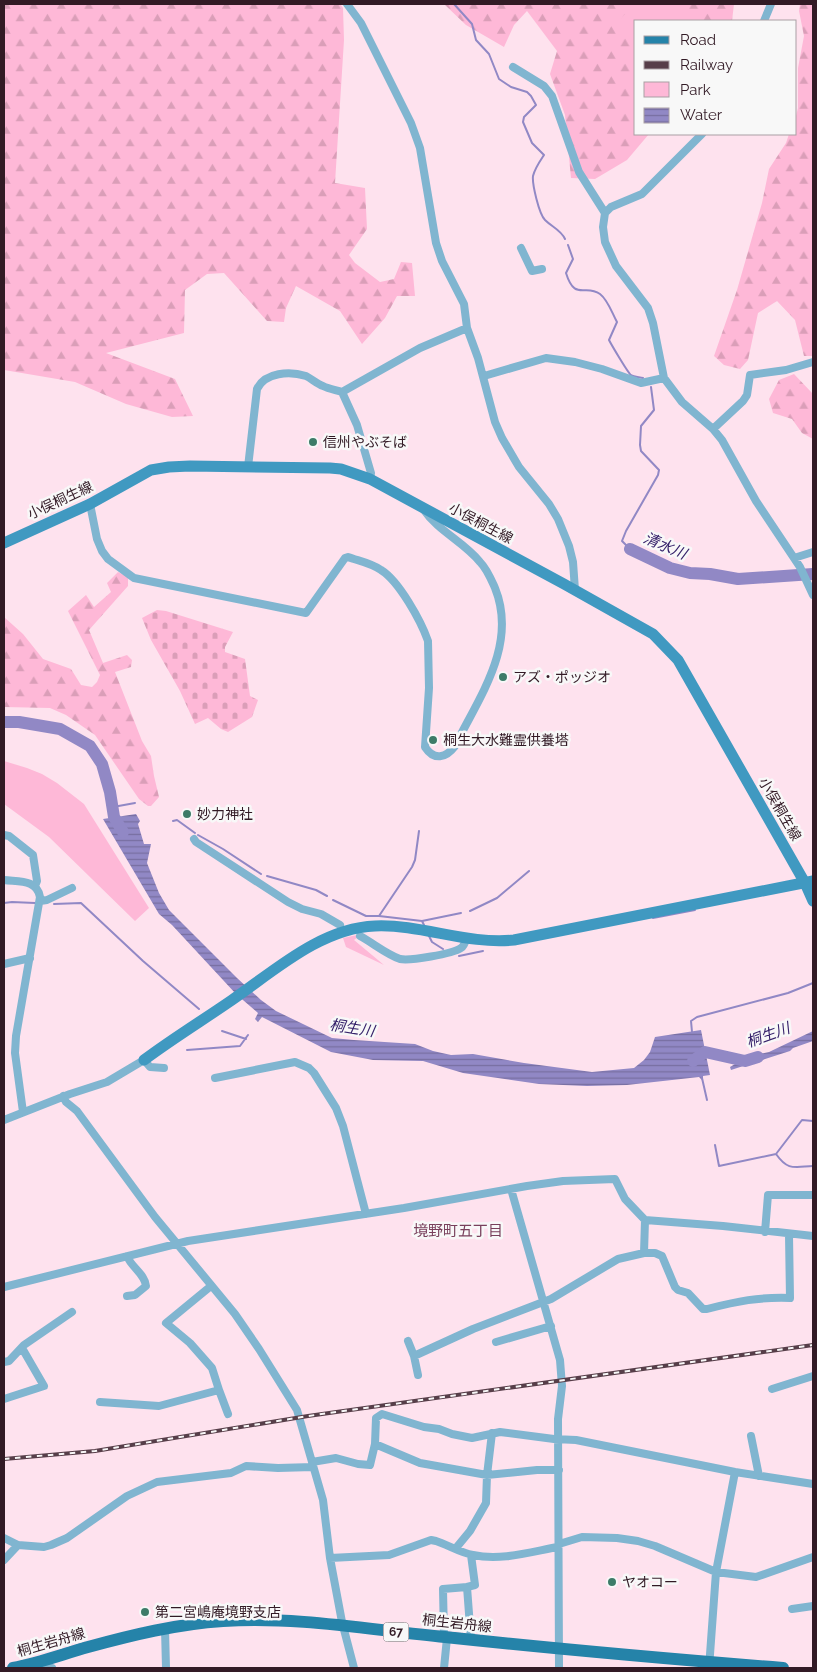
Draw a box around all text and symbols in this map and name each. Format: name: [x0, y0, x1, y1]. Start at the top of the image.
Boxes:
legend: [634, 20, 797, 135]
text: Road: [680, 31, 716, 49]
text: Railway: [680, 56, 733, 74]
text: Park: [680, 81, 711, 99]
text: Water: [680, 106, 723, 124]
place label: 信州やぶそば: [323, 434, 407, 450]
marker: 信州やぶそば: [307, 436, 319, 448]
street label: 小俣桐生線: [25, 478, 95, 522]
street label: 小俣桐生線: [446, 500, 516, 546]
water label: 清水川: [641, 529, 691, 564]
place label: アズ・ポッジオ: [513, 669, 611, 685]
marker: アズ・ポッジオ: [497, 671, 509, 683]
place label: 桐生大水難霊供養塔: [443, 732, 569, 748]
marker: 桐生大水難霊供養塔: [427, 734, 439, 746]
street label: 小俣桐生線: [756, 775, 804, 843]
place label: 妙力神社: [197, 806, 253, 822]
marker: 妙力神社: [181, 808, 193, 820]
water label: 桐生川: [328, 1016, 378, 1041]
water label: 桐生川: [744, 1018, 794, 1051]
district label: 境野町五丁目: [413, 1222, 503, 1240]
place label: ヤオコー: [622, 1574, 678, 1590]
marker: ヤオコー: [606, 1576, 618, 1588]
place label: 第二宮嶋庵境野支店: [155, 1604, 281, 1620]
marker: 第二宮嶋庵境野支店: [139, 1606, 151, 1618]
street label: 桐生岩舟線: [421, 1611, 493, 1635]
road number: 67: [384, 1622, 408, 1641]
street label: 桐生岩舟線: [15, 1625, 87, 1659]

